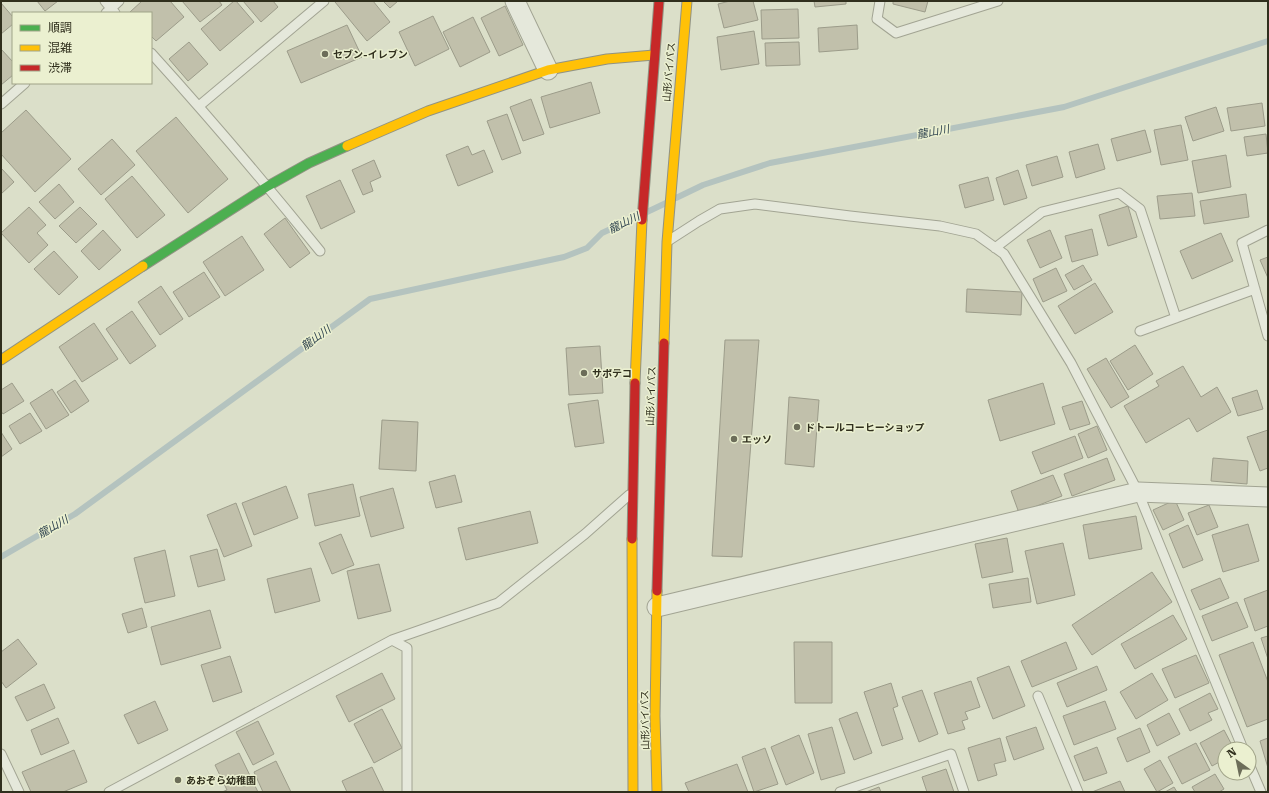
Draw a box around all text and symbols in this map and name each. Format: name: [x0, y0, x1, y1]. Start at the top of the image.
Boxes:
legend: [12, 12, 152, 84]
text: 順調: [48, 21, 72, 35]
text: 混雑: [48, 41, 72, 55]
street label: 山形バイパス: [661, 42, 677, 102]
marker: セブン-イレブン: [320, 49, 330, 59]
place label: セブン-イレブン: [333, 49, 408, 60]
text: 渋滞: [48, 61, 72, 75]
water label: 龍山川: [916, 122, 951, 142]
water label: 龍山川: [606, 209, 643, 236]
water label: 龍山川: [299, 322, 334, 353]
street label: 山形バイパス: [644, 366, 658, 426]
marker: サポテコ: [579, 368, 589, 378]
place label: サポテコ: [592, 368, 632, 379]
marker: ドトールコーヒーショップ: [792, 422, 802, 432]
place label: ドトールコーヒーショップ: [805, 422, 925, 433]
marker: エッソ: [729, 434, 739, 444]
place label: エッソ: [742, 434, 772, 445]
water label: 龍山川: [35, 513, 71, 541]
street label: 山形バイパス: [639, 690, 651, 750]
north arrow: [1217, 741, 1257, 781]
text: N: [1225, 745, 1239, 761]
marker: あおぞら幼稚園: [173, 775, 183, 785]
place label: あおぞら幼稚園: [186, 775, 256, 786]

